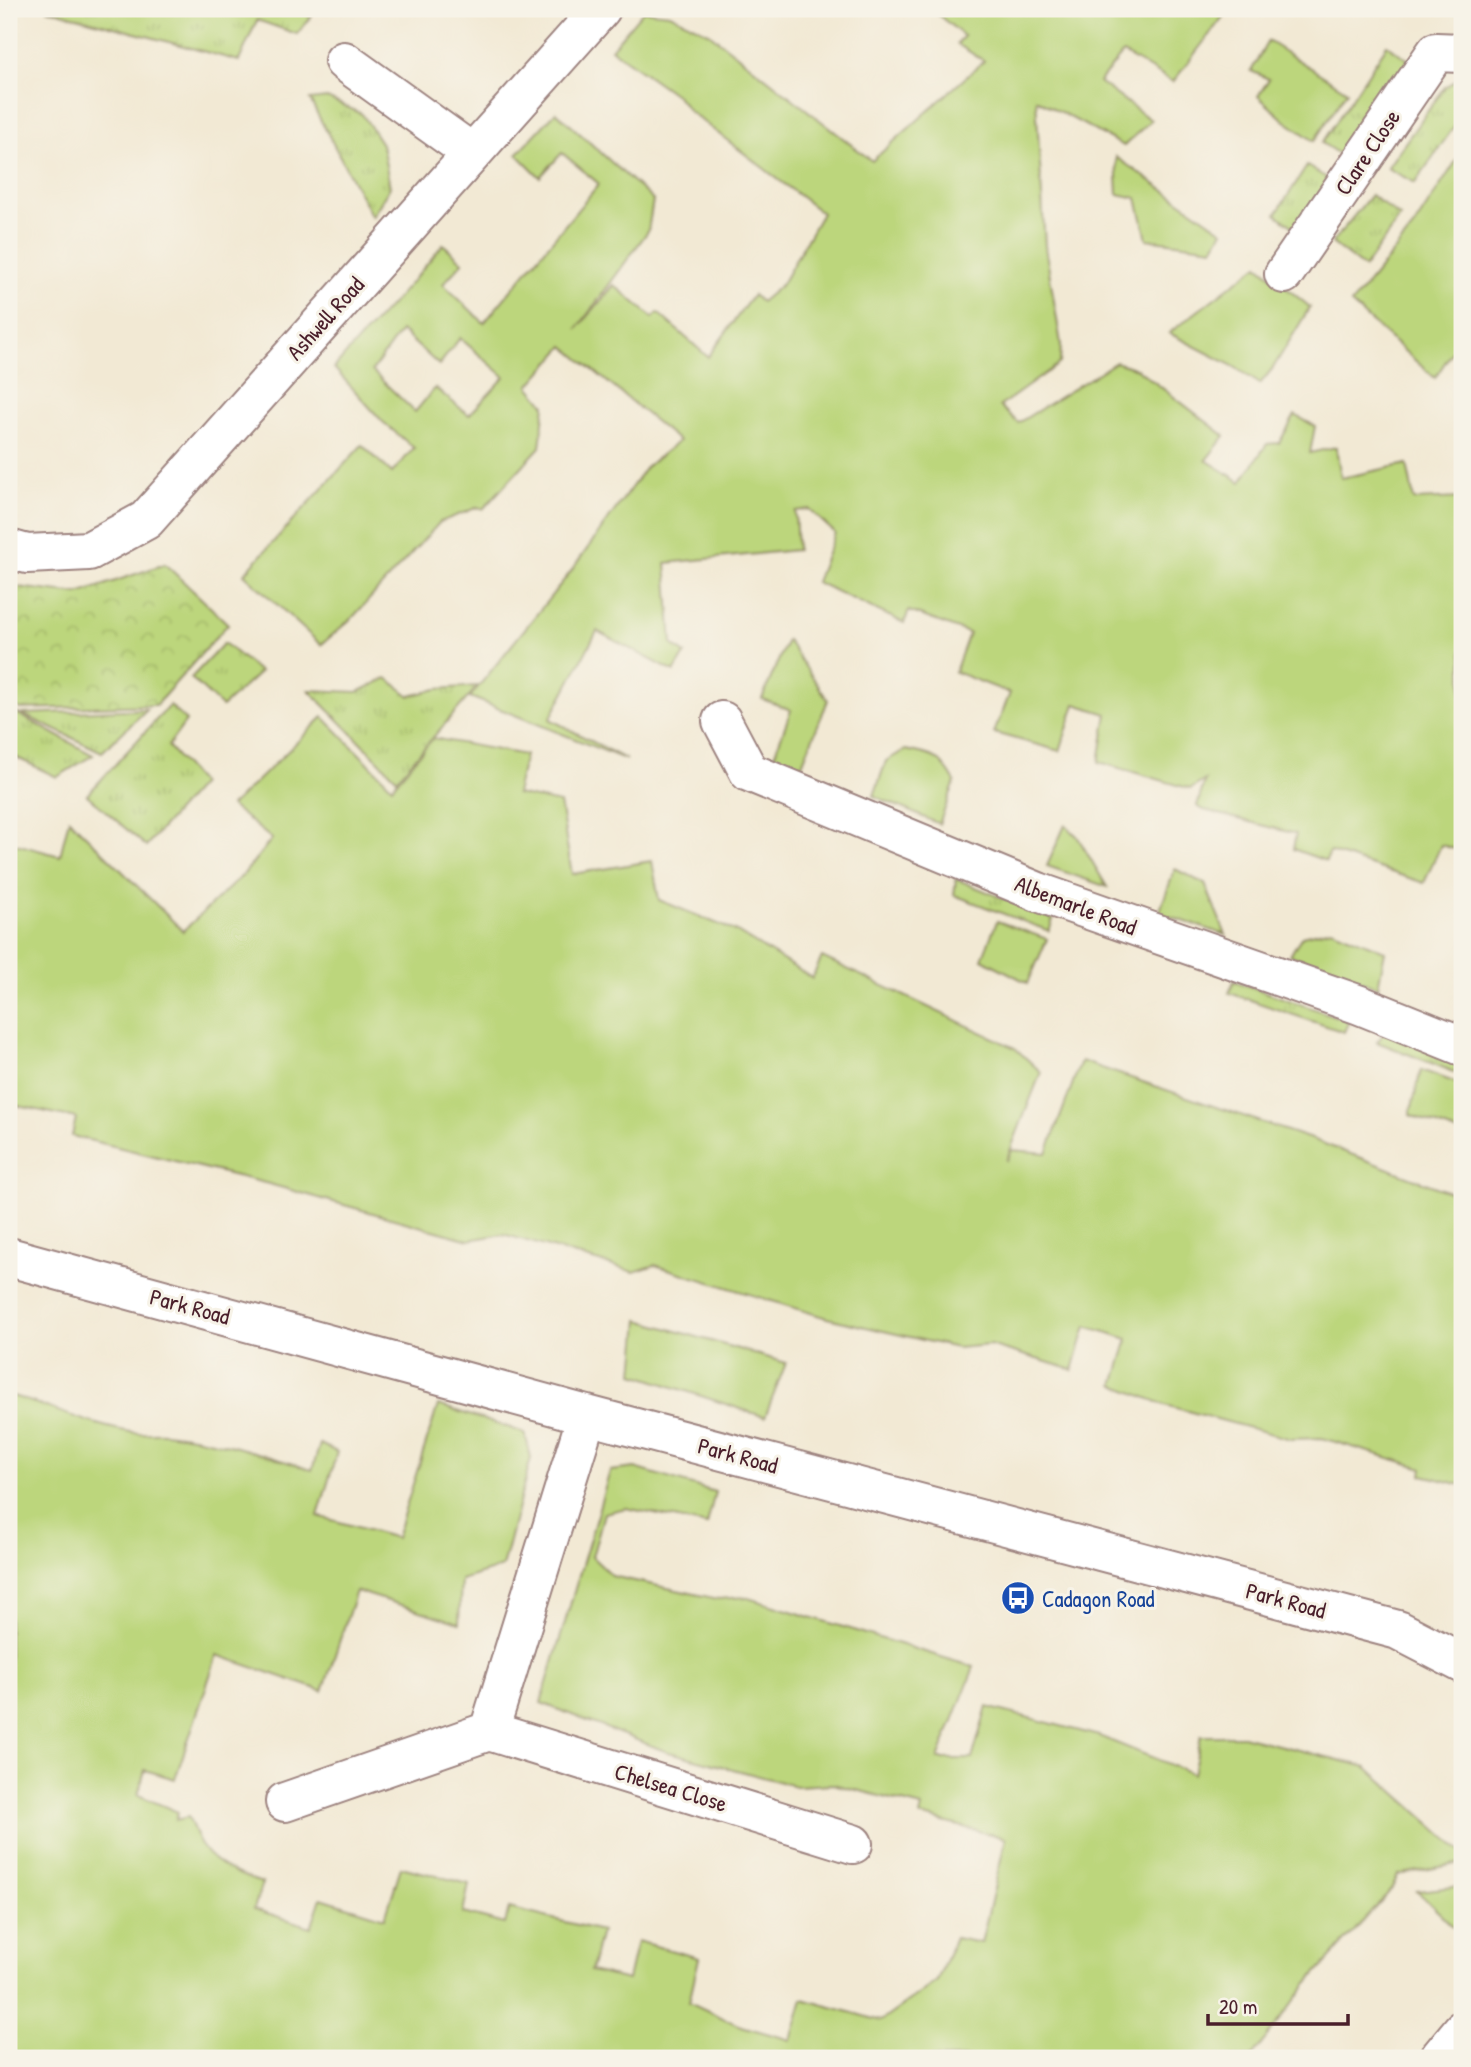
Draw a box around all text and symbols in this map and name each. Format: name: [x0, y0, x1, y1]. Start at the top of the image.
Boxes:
street label: Clare Close: [1327, 103, 1407, 201]
street label: Ashwell Road: [279, 270, 371, 366]
street label: Albemarle Road: [1011, 868, 1141, 942]
street label: Park Road: [147, 1280, 233, 1332]
street label: Park Road: [695, 1429, 781, 1481]
street label: Park Road: [1243, 1574, 1329, 1626]
bus stop icon: Cadagon Road: [999, 1579, 1037, 1617]
place label: Cadagon Road: [1042, 1583, 1155, 1614]
street label: Chelsea Close: [611, 1755, 731, 1819]
scale bar: [1208, 1983, 1348, 2027]
text: 20 m: [1219, 1992, 1257, 2021]

